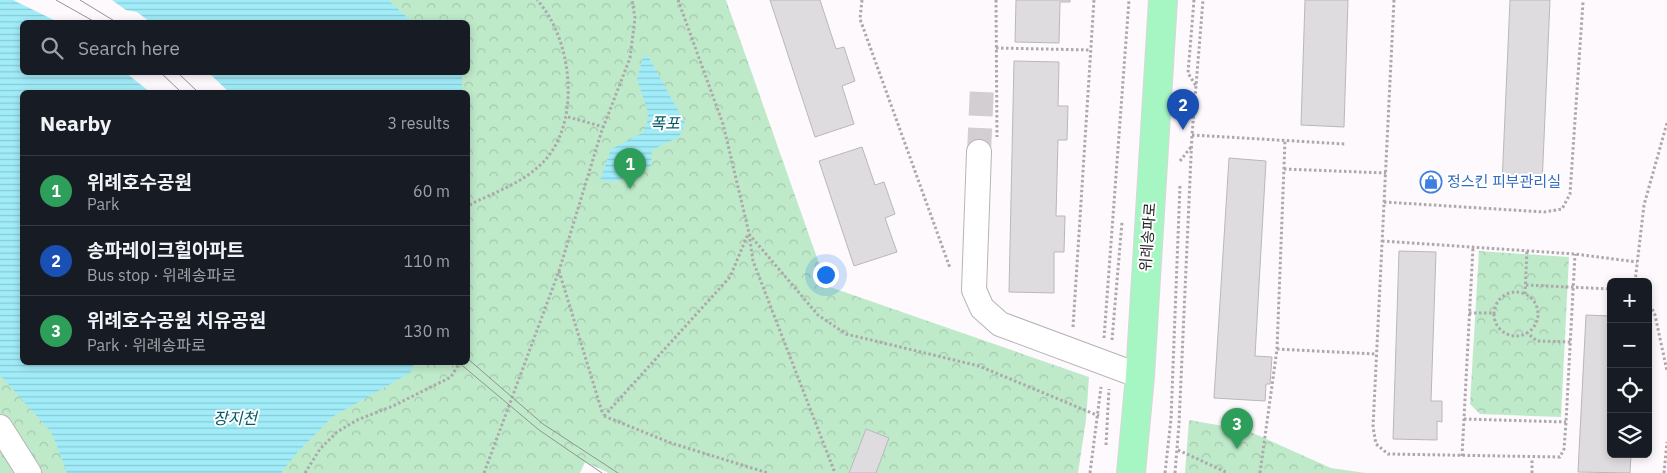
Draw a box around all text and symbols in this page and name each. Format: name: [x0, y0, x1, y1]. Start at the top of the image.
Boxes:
search box: [20, 20, 470, 75]
icon: search: [38, 34, 66, 62]
text: Search here: [78, 36, 180, 60]
pin: 2: [1167, 89, 1199, 130]
text: Nearby: [40, 109, 111, 137]
text: 3 results: [387, 113, 450, 133]
water label: 폭포: [650, 113, 681, 133]
pin: 1: [614, 148, 646, 189]
text: 위례호수공원: [87, 170, 192, 194]
shop icon: 정스킨 피부관리실: [1419, 170, 1443, 194]
place label: 정스킨 피부관리실: [1447, 172, 1561, 191]
text: 1: [51, 181, 61, 201]
text: 60 m: [413, 181, 450, 201]
text: Park: [87, 194, 119, 214]
street label: 위례송파로: [1136, 202, 1159, 272]
text: 송파레이크힐아파트: [87, 238, 244, 262]
text: 2: [51, 251, 61, 271]
text: 110 m: [403, 251, 450, 271]
your location: [813, 262, 839, 288]
text: Bus stop · 위례송파로: [87, 265, 236, 285]
map controls: [1607, 278, 1652, 458]
button: +: [1607, 278, 1652, 323]
text: 위례호수공원 치유공원: [87, 308, 266, 332]
text: 3: [51, 321, 61, 341]
text: 130 m: [403, 321, 450, 341]
button: −: [1607, 323, 1652, 368]
text: Park · 위례송파로: [87, 335, 206, 355]
button: locate: [1607, 368, 1652, 413]
water label: 장지천: [213, 408, 259, 428]
pin: 3: [1221, 408, 1253, 449]
button: layers: [1607, 413, 1652, 458]

